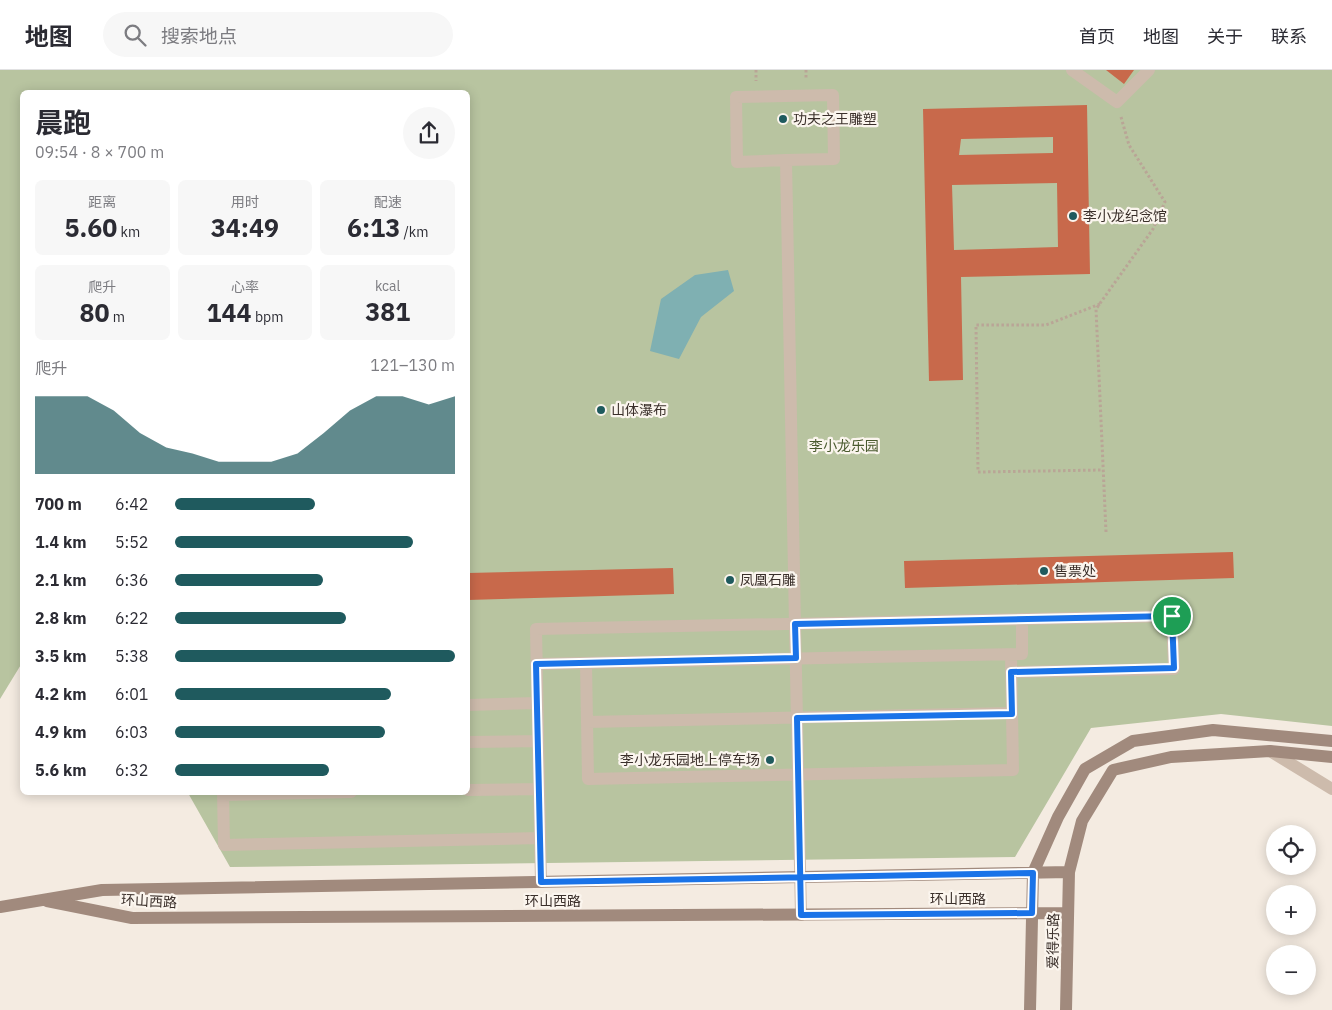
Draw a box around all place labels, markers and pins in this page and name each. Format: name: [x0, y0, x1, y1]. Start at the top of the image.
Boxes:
place label: 功夫之王雕塑: [793, 110, 877, 128]
marker: 功夫之王雕塑: [777, 113, 789, 125]
place label: 李小龙纪念馆: [1083, 207, 1167, 225]
marker: 李小龙纪念馆: [1067, 210, 1079, 222]
place label: 山体瀑布: [611, 401, 667, 419]
marker: 山体瀑布: [595, 404, 607, 416]
place label: 售票处: [1054, 562, 1096, 580]
marker: 售票处: [1038, 565, 1050, 577]
place label: 凤凰石雕: [740, 571, 796, 589]
marker: 凤凰石雕: [724, 574, 736, 586]
pin: [1151, 595, 1193, 637]
place label: 李小龙乐园地上停车场: [620, 751, 760, 769]
marker: 李小龙乐园地上停车场: [764, 754, 776, 766]

